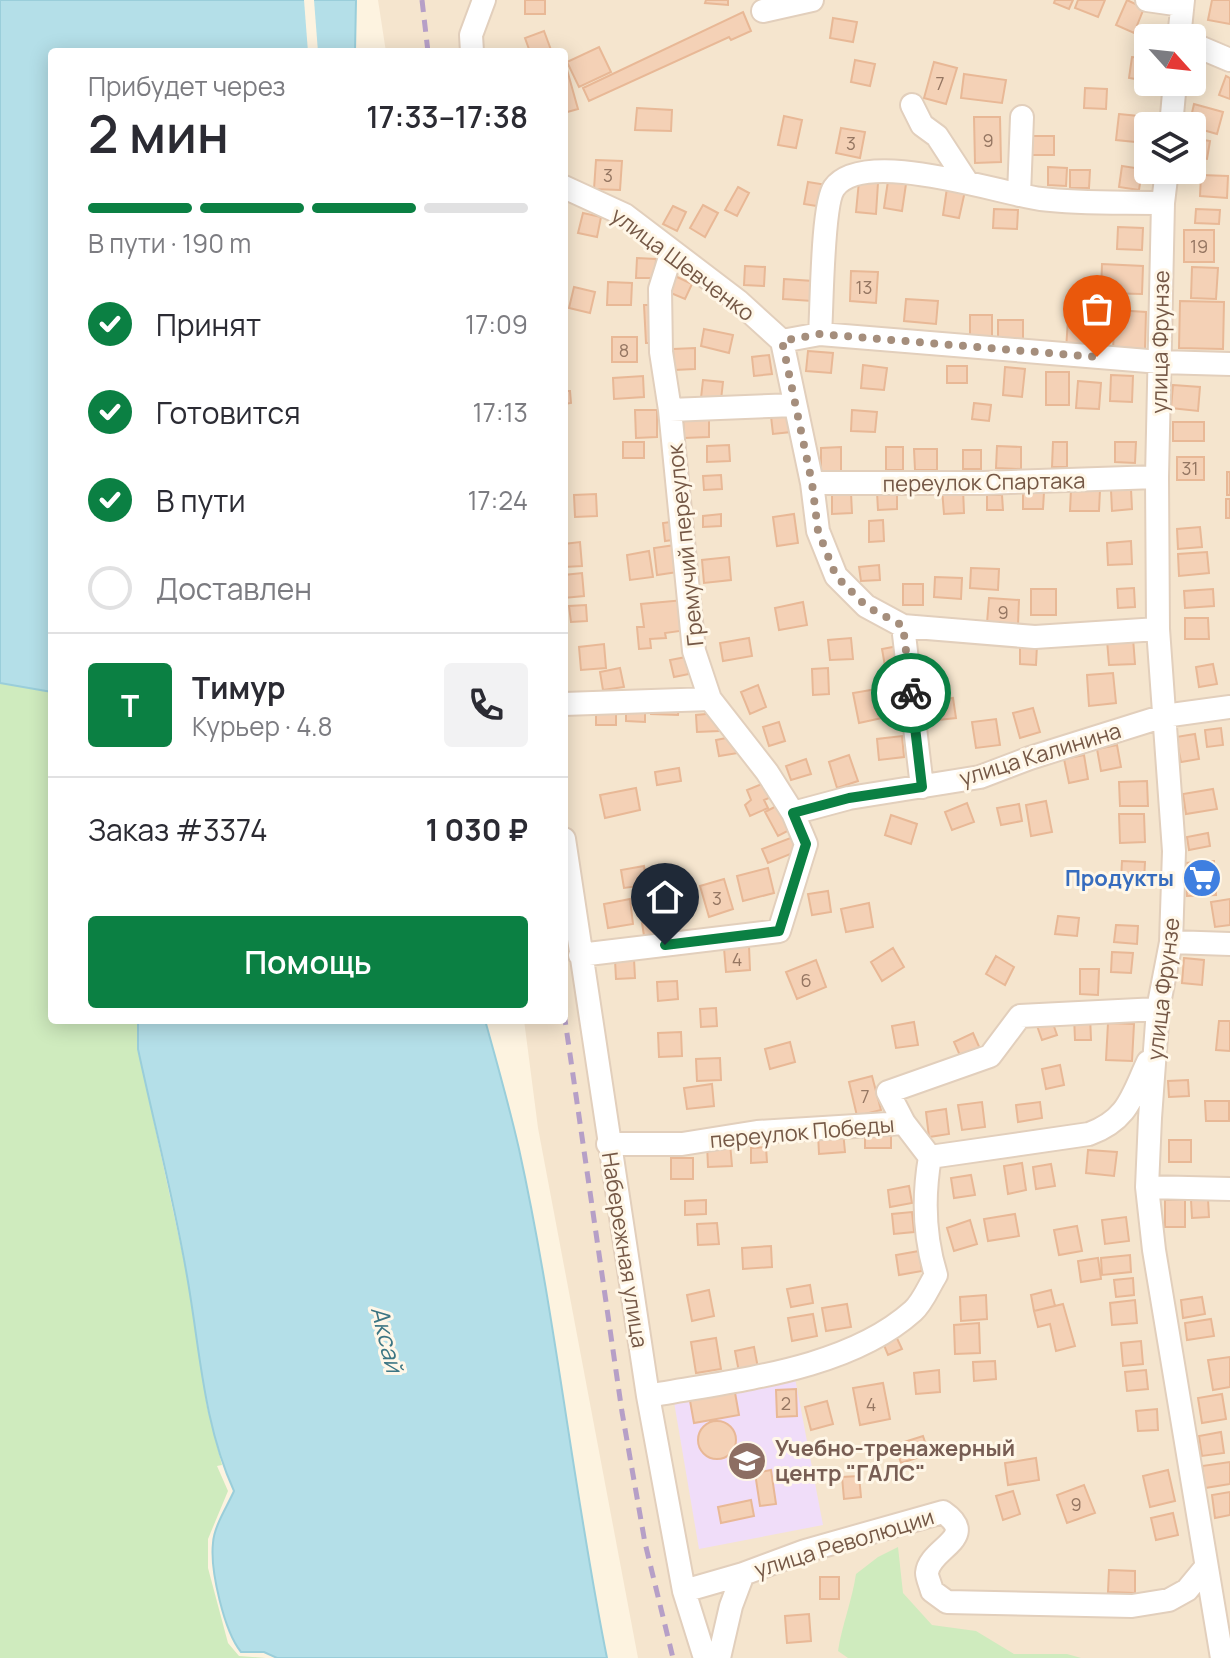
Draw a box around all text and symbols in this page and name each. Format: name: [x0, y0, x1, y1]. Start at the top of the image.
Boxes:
north arrow: [1134, 24, 1206, 96]
map controls: [1134, 24, 1206, 184]
text: Прибудет через: [88, 68, 286, 104]
house number: 7: [935, 71, 945, 95]
text: 17:33–17:38: [366, 96, 528, 137]
text: 2 мин: [88, 98, 229, 169]
button: layers: [1134, 112, 1206, 184]
house number: 9: [982, 128, 994, 152]
house number: 3: [846, 131, 856, 155]
house number: 3: [603, 163, 613, 187]
street label: улица Шевченко: [605, 200, 761, 328]
text: В пути · 190 m: [88, 225, 251, 261]
house number: 19: [1190, 234, 1208, 258]
street label: улица Фрунзе: [1144, 270, 1176, 414]
house number: 13: [856, 275, 872, 299]
pin: [1063, 275, 1131, 357]
icon: bag: [1075, 287, 1119, 331]
icon: check: [88, 302, 132, 346]
text: Принят: [156, 304, 261, 345]
text: 17:09: [465, 306, 528, 342]
house number: 8: [619, 338, 629, 362]
icon: check: [88, 390, 132, 434]
text: Готовится: [156, 392, 301, 433]
text: 17:13: [473, 394, 528, 430]
street label: Гремучий переулок: [659, 441, 711, 648]
house number: 31: [1182, 456, 1198, 480]
street label: переулок Спартака: [882, 465, 1086, 499]
icon: check: [88, 478, 132, 522]
text: В пути: [156, 480, 246, 521]
text: 17:24: [467, 482, 528, 518]
text: Доставлен: [156, 568, 312, 609]
house number: 9: [997, 600, 1009, 624]
courier: [871, 653, 951, 733]
button: phone: [444, 663, 528, 747]
text: Тимур: [192, 667, 285, 708]
icon: bike: [889, 671, 933, 715]
text: Т: [121, 685, 139, 726]
text: Курьер · 4.8: [192, 708, 333, 744]
street label: улица Калинина: [955, 715, 1125, 793]
text: Заказ #3374: [88, 809, 268, 850]
text: 1 030 ₽: [425, 809, 528, 850]
supermarket icon: Продукты: [1181, 857, 1223, 899]
pin: [631, 863, 699, 945]
place label: Продукты: [1065, 863, 1174, 893]
icon: home: [643, 875, 687, 919]
house number: 3: [712, 886, 722, 910]
button: Помощь: [88, 916, 528, 1008]
street label: улица Фрунзе: [1139, 916, 1187, 1062]
house number: 4: [732, 947, 742, 971]
house number: 6: [800, 968, 812, 992]
house number: 7: [860, 1084, 870, 1108]
street label: переулок Победы: [709, 1109, 895, 1155]
street label: Набережная улица: [595, 1150, 655, 1350]
water label: Аксай: [364, 1302, 413, 1378]
house number: 2: [781, 1391, 791, 1415]
house number: 4: [866, 1392, 876, 1416]
place label: Учебно-тренажерный центр "ГАЛС": [775, 1433, 1015, 1488]
school or university icon: Учебно-тренажерный центр "ГАЛС": [726, 1440, 768, 1482]
house number: 9: [1070, 1492, 1082, 1516]
street label: улица Революции: [751, 1501, 937, 1585]

